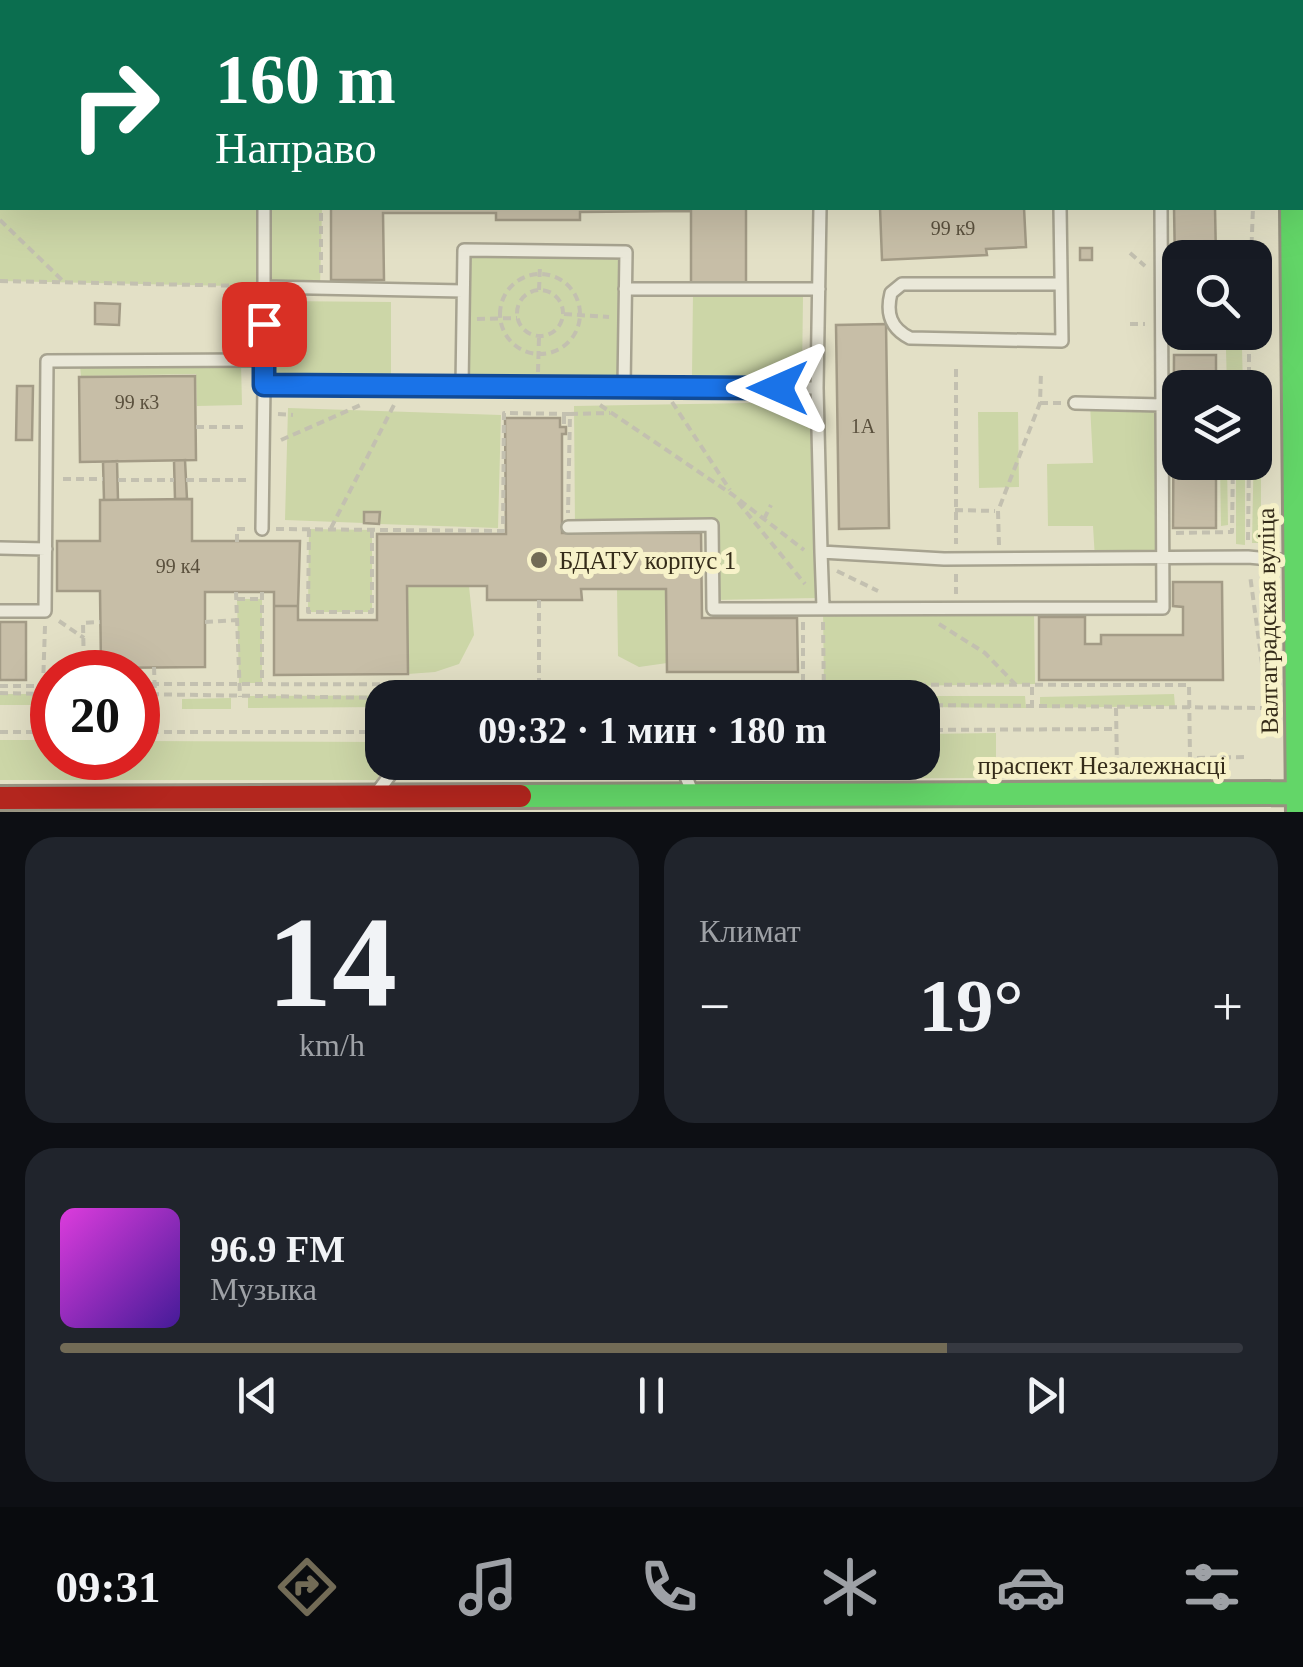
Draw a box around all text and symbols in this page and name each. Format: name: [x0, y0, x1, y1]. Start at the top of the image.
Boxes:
icon: right: [50, 40, 180, 170]
text: 160 m: [215, 41, 396, 118]
text: Направо: [215, 123, 377, 173]
house number: 99 к9: [931, 217, 975, 239]
map controls: [1162, 240, 1272, 480]
button: search: [1162, 240, 1272, 350]
pin: [222, 282, 307, 367]
icon: arrive: [237, 297, 292, 352]
position arrow: [726, 336, 830, 440]
button: layers: [1162, 370, 1272, 480]
house number: 99 к3: [115, 391, 159, 413]
house number: 1А: [851, 415, 876, 437]
street label: Валгаградская вуліца: [1252, 508, 1283, 734]
place label: БДАТУ корпус 1: [559, 547, 736, 574]
marker: БДАТУ корпус 1: [528, 549, 550, 571]
house number: 99 к4: [156, 555, 200, 577]
speed limit sign: 20: [30, 650, 160, 780]
text: 09:32 · 1 мин · 180 m: [478, 709, 827, 751]
street label: праспект Незалежнасці: [978, 752, 1227, 779]
text: 14: [267, 890, 397, 1034]
text: Климат: [699, 913, 801, 949]
text: 19°: [919, 964, 1024, 1047]
text: −: [699, 976, 730, 1037]
text: +: [1212, 976, 1243, 1037]
text: km/h: [299, 1027, 365, 1063]
text: 96.9 FM: [210, 1228, 345, 1270]
text: Музыка: [210, 1271, 317, 1307]
icon: previous: [230, 1368, 285, 1423]
icon: pause: [624, 1368, 679, 1423]
icon: next: [1018, 1368, 1073, 1423]
icon: directions: [272, 1552, 342, 1622]
icon: music: [453, 1552, 523, 1622]
icon: phone: [634, 1552, 704, 1622]
icon: climate: [815, 1552, 885, 1622]
icon: car: [996, 1552, 1066, 1622]
icon: filters: [1177, 1552, 1247, 1622]
text: 09:31: [56, 1562, 161, 1612]

